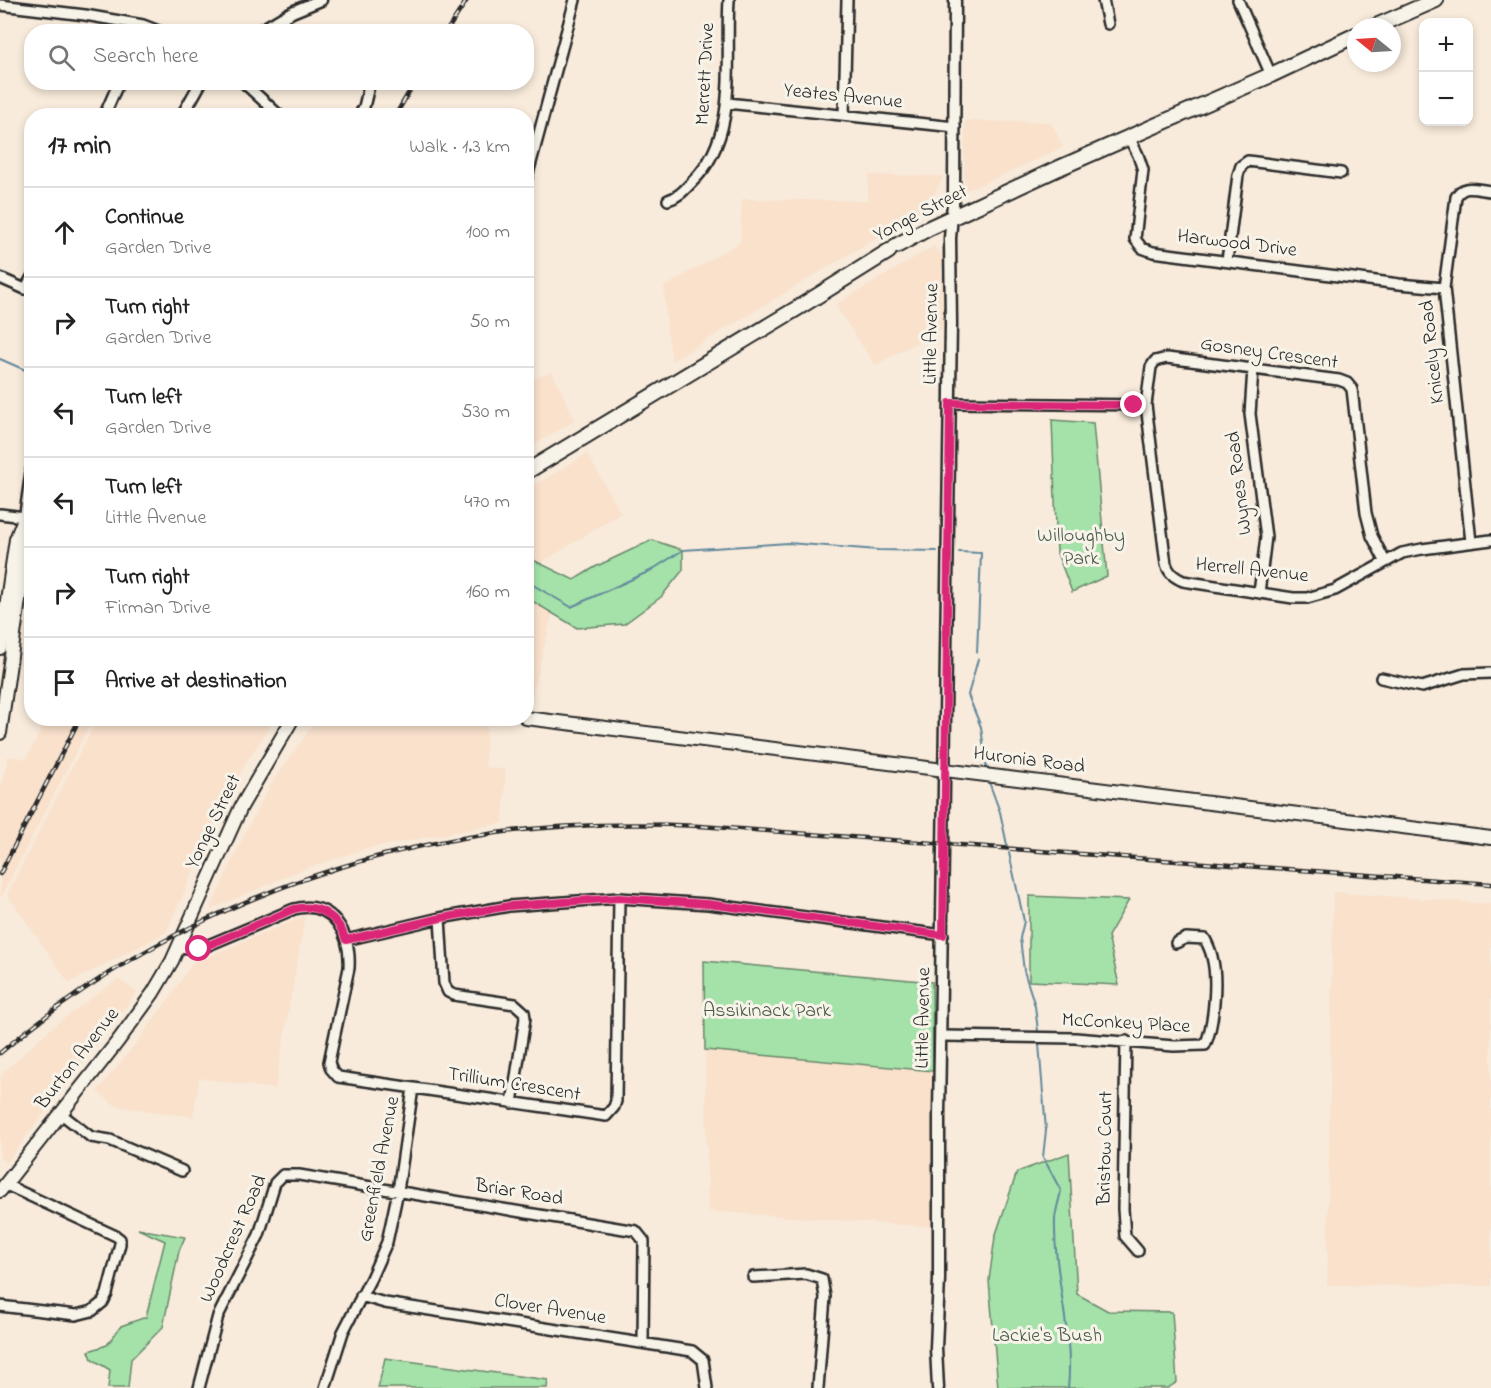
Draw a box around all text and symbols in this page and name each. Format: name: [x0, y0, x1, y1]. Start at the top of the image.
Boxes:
north arrow: [1347, 18, 1401, 72]
map controls: [1419, 18, 1473, 126]
button: +: [1419, 18, 1473, 72]
street label: Merrett Drive: [689, 22, 723, 126]
search box: [24, 24, 534, 90]
icon: search: [45, 41, 78, 74]
text: Search here: [93, 41, 198, 73]
button: −: [1419, 72, 1473, 126]
street label: Yeates Avenue: [782, 76, 904, 118]
text: 17 min: [48, 128, 111, 166]
text: Walk · 1.3 km: [409, 133, 510, 162]
street label: Yonge Street: [869, 178, 974, 251]
text: Continue: [105, 202, 184, 234]
icon: ahead: [48, 216, 81, 249]
text: 100 m: [466, 218, 510, 247]
street label: Harwood Drive: [1176, 222, 1299, 266]
text: Garden Drive: [105, 234, 211, 263]
street label: Little Avenue: [917, 283, 947, 385]
text: Turn right: [105, 292, 190, 324]
street label: Knicely Road: [1413, 299, 1453, 405]
icon: right: [48, 306, 81, 339]
text: 50 m: [469, 308, 510, 337]
text: Garden Drive: [105, 324, 211, 353]
street label: Gosney Crescent: [1198, 330, 1340, 378]
text: Turn left: [105, 382, 182, 414]
route end: [1120, 391, 1146, 417]
icon: left: [48, 396, 81, 429]
text: 530 m: [461, 398, 510, 427]
text: Garden Drive: [105, 414, 211, 443]
street label: Wynes Road: [1219, 430, 1261, 536]
text: Turn left: [105, 472, 182, 504]
icon: left: [48, 486, 81, 519]
text: 470 m: [464, 488, 510, 517]
text: Little Avenue: [105, 504, 207, 533]
park label: Willoughby Park: [1037, 522, 1125, 574]
street label: Herrell Avenue: [1194, 551, 1310, 591]
text: Turn right: [105, 562, 190, 594]
icon: right: [48, 576, 81, 609]
text: 160 m: [466, 578, 510, 607]
text: Firman Drive: [105, 594, 211, 623]
icon: arrive: [48, 666, 81, 699]
text: Arrive at destination: [105, 666, 287, 698]
street label: Huronia Road: [971, 740, 1087, 782]
street label: Yonge Street: [179, 769, 250, 875]
route start: [185, 935, 211, 961]
street label: Little Avenue: [909, 967, 939, 1069]
park label: Assikinack Park: [703, 997, 831, 1026]
street label: Burton Avenue: [28, 1002, 127, 1117]
street label: McConkey Place: [1061, 1006, 1191, 1042]
street label: Trillium Crescent: [445, 1060, 583, 1110]
street label: Bristow Court: [1090, 1090, 1122, 1206]
street label: Greenfield Avenue: [352, 1094, 408, 1244]
street label: Woodcrest Road: [193, 1171, 275, 1307]
street label: Briar Road: [472, 1172, 565, 1214]
street label: Clover Avenue: [492, 1287, 608, 1333]
park label: Lackie's Bush: [992, 1322, 1102, 1351]

